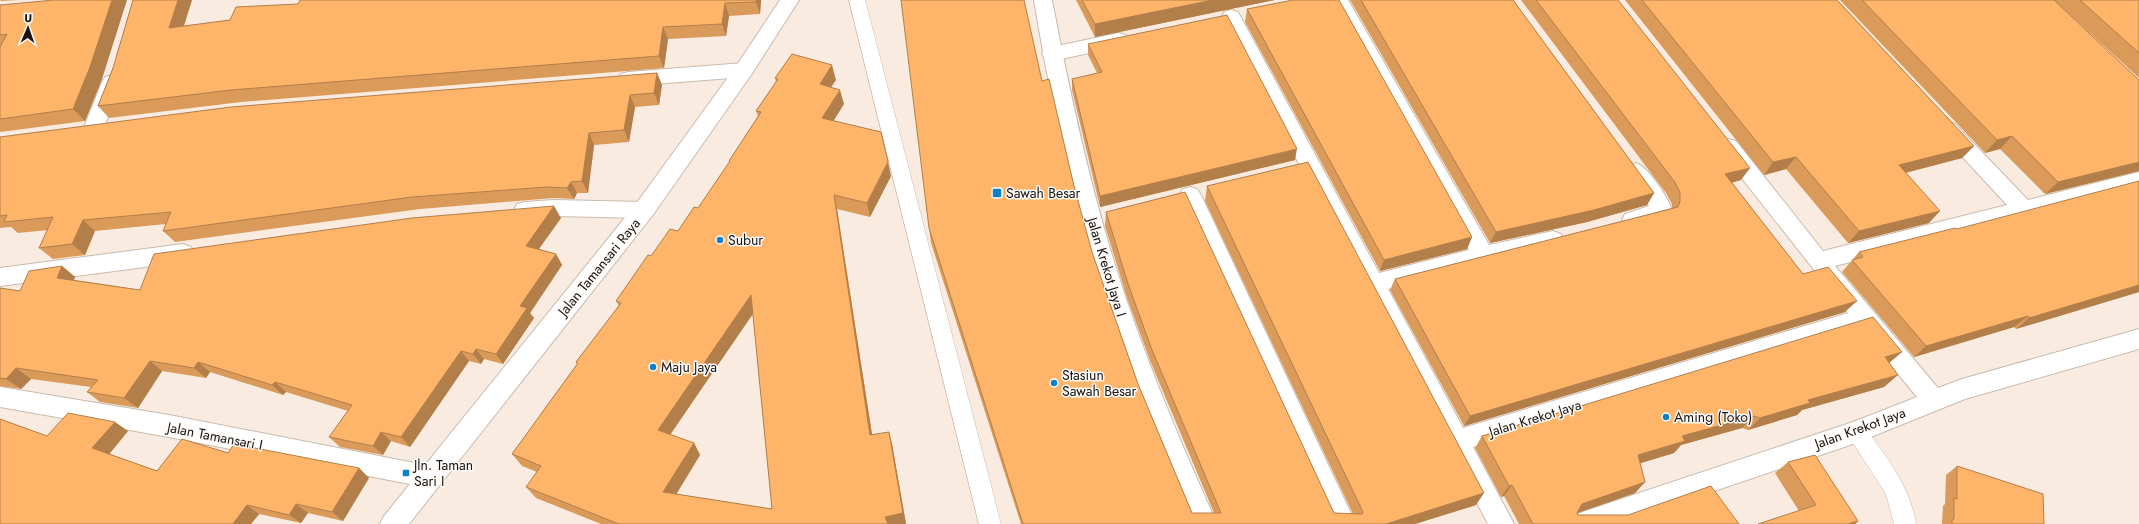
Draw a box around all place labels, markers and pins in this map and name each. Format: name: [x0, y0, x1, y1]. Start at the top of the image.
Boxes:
place label: Sawah Besar: [1006, 183, 1081, 203]
marker: Sawah Besar: [991, 187, 1003, 199]
place label: Subur: [728, 230, 763, 250]
marker: Subur: [715, 235, 725, 245]
place label: Maju Jaya: [661, 357, 717, 377]
marker: Maju Jaya: [648, 362, 658, 372]
place label: Stasiun Sawah Besar: [1062, 365, 1137, 401]
marker: Stasiun Sawah Besar: [1049, 378, 1059, 388]
place label: Aming (Toko): [1674, 407, 1752, 427]
marker: Aming (Toko): [1661, 412, 1671, 422]
place label: Jln. Taman Sari I: [412, 455, 473, 491]
marker: Jln. Taman Sari I: [401, 468, 411, 478]

